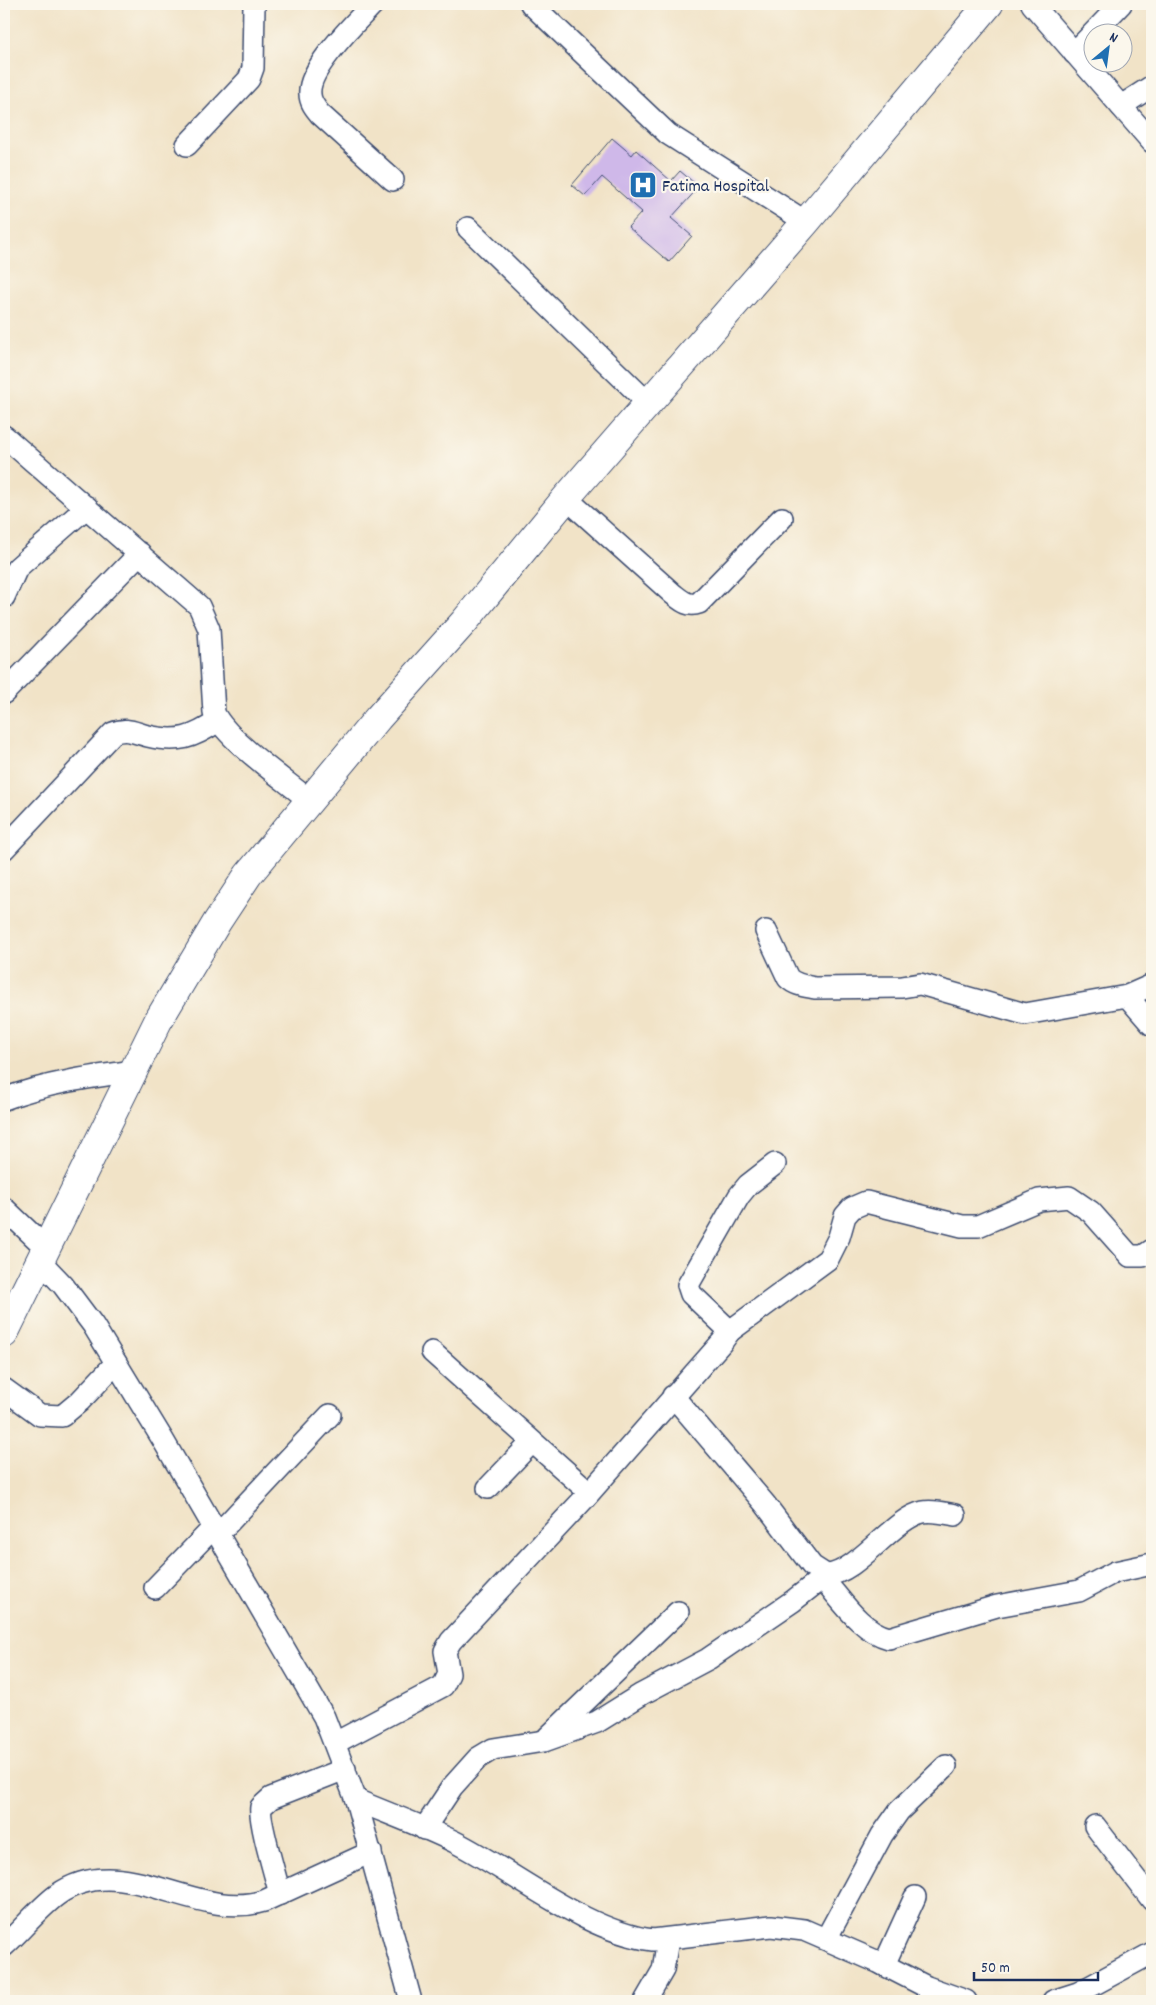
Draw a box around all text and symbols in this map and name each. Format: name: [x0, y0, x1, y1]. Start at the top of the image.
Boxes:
north arrow: [1084, 22, 1134, 72]
text: N: [1105, 28, 1121, 49]
hospital icon: Fatima Hospital: [628, 170, 658, 200]
place label: Fatima Hospital: [662, 175, 770, 200]
scale bar: [974, 1950, 1097, 1982]
text: 50 m: [981, 1958, 1010, 1980]

